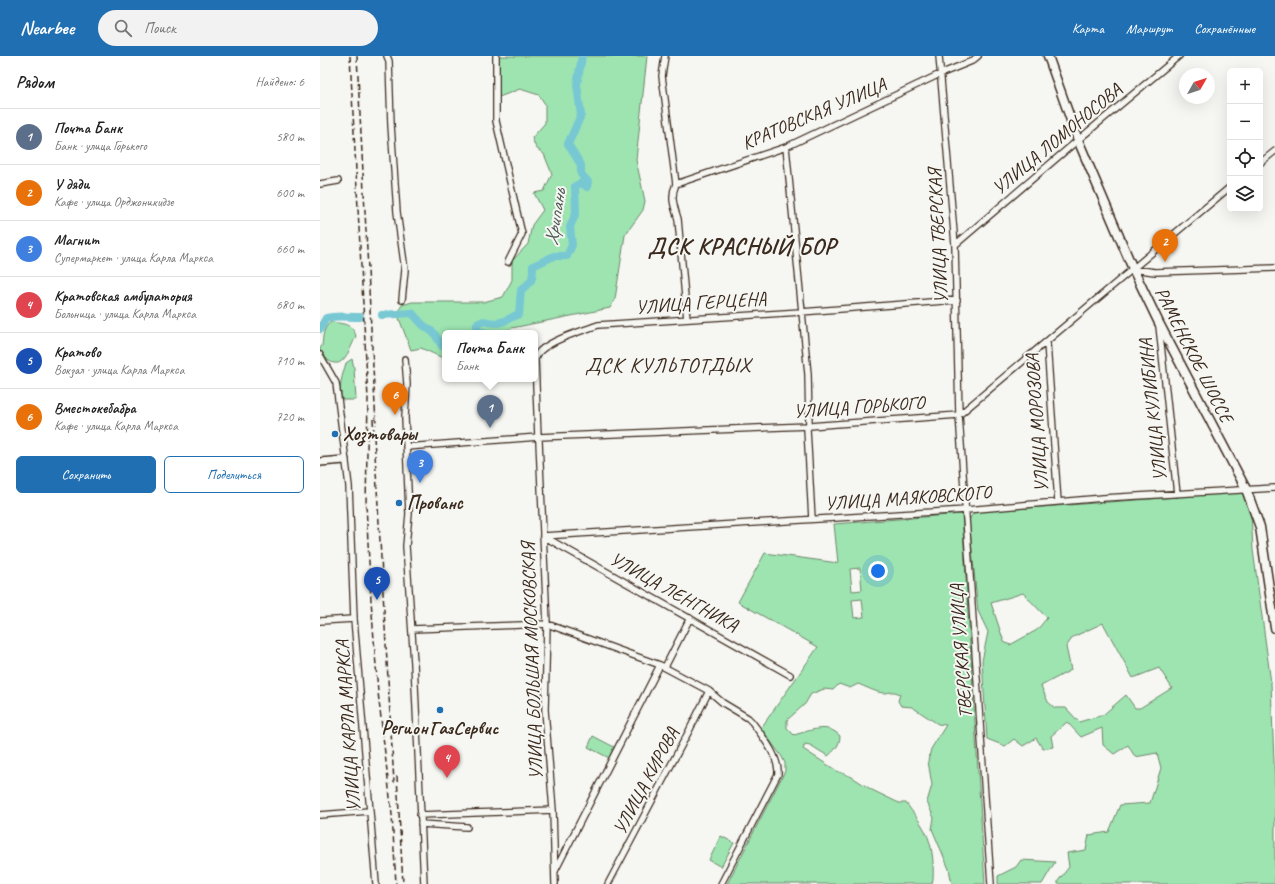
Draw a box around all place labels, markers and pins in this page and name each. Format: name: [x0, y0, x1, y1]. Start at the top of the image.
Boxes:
pin: 2: [1152, 229, 1178, 262]
pin: 6: [382, 382, 408, 415]
pin: 1: [477, 395, 503, 428]
place label: Хозтовары: [343, 422, 419, 447]
marker: Хозтовары: [330, 429, 340, 439]
pin: 3: [407, 450, 433, 483]
place label: Прованс: [407, 491, 464, 515]
marker: Прованс: [394, 498, 404, 508]
pin: 5: [364, 567, 390, 600]
marker: РегионГазСервис: [435, 705, 445, 715]
place label: РегионГазСервис: [382, 716, 500, 740]
pin: 4: [434, 745, 460, 778]

